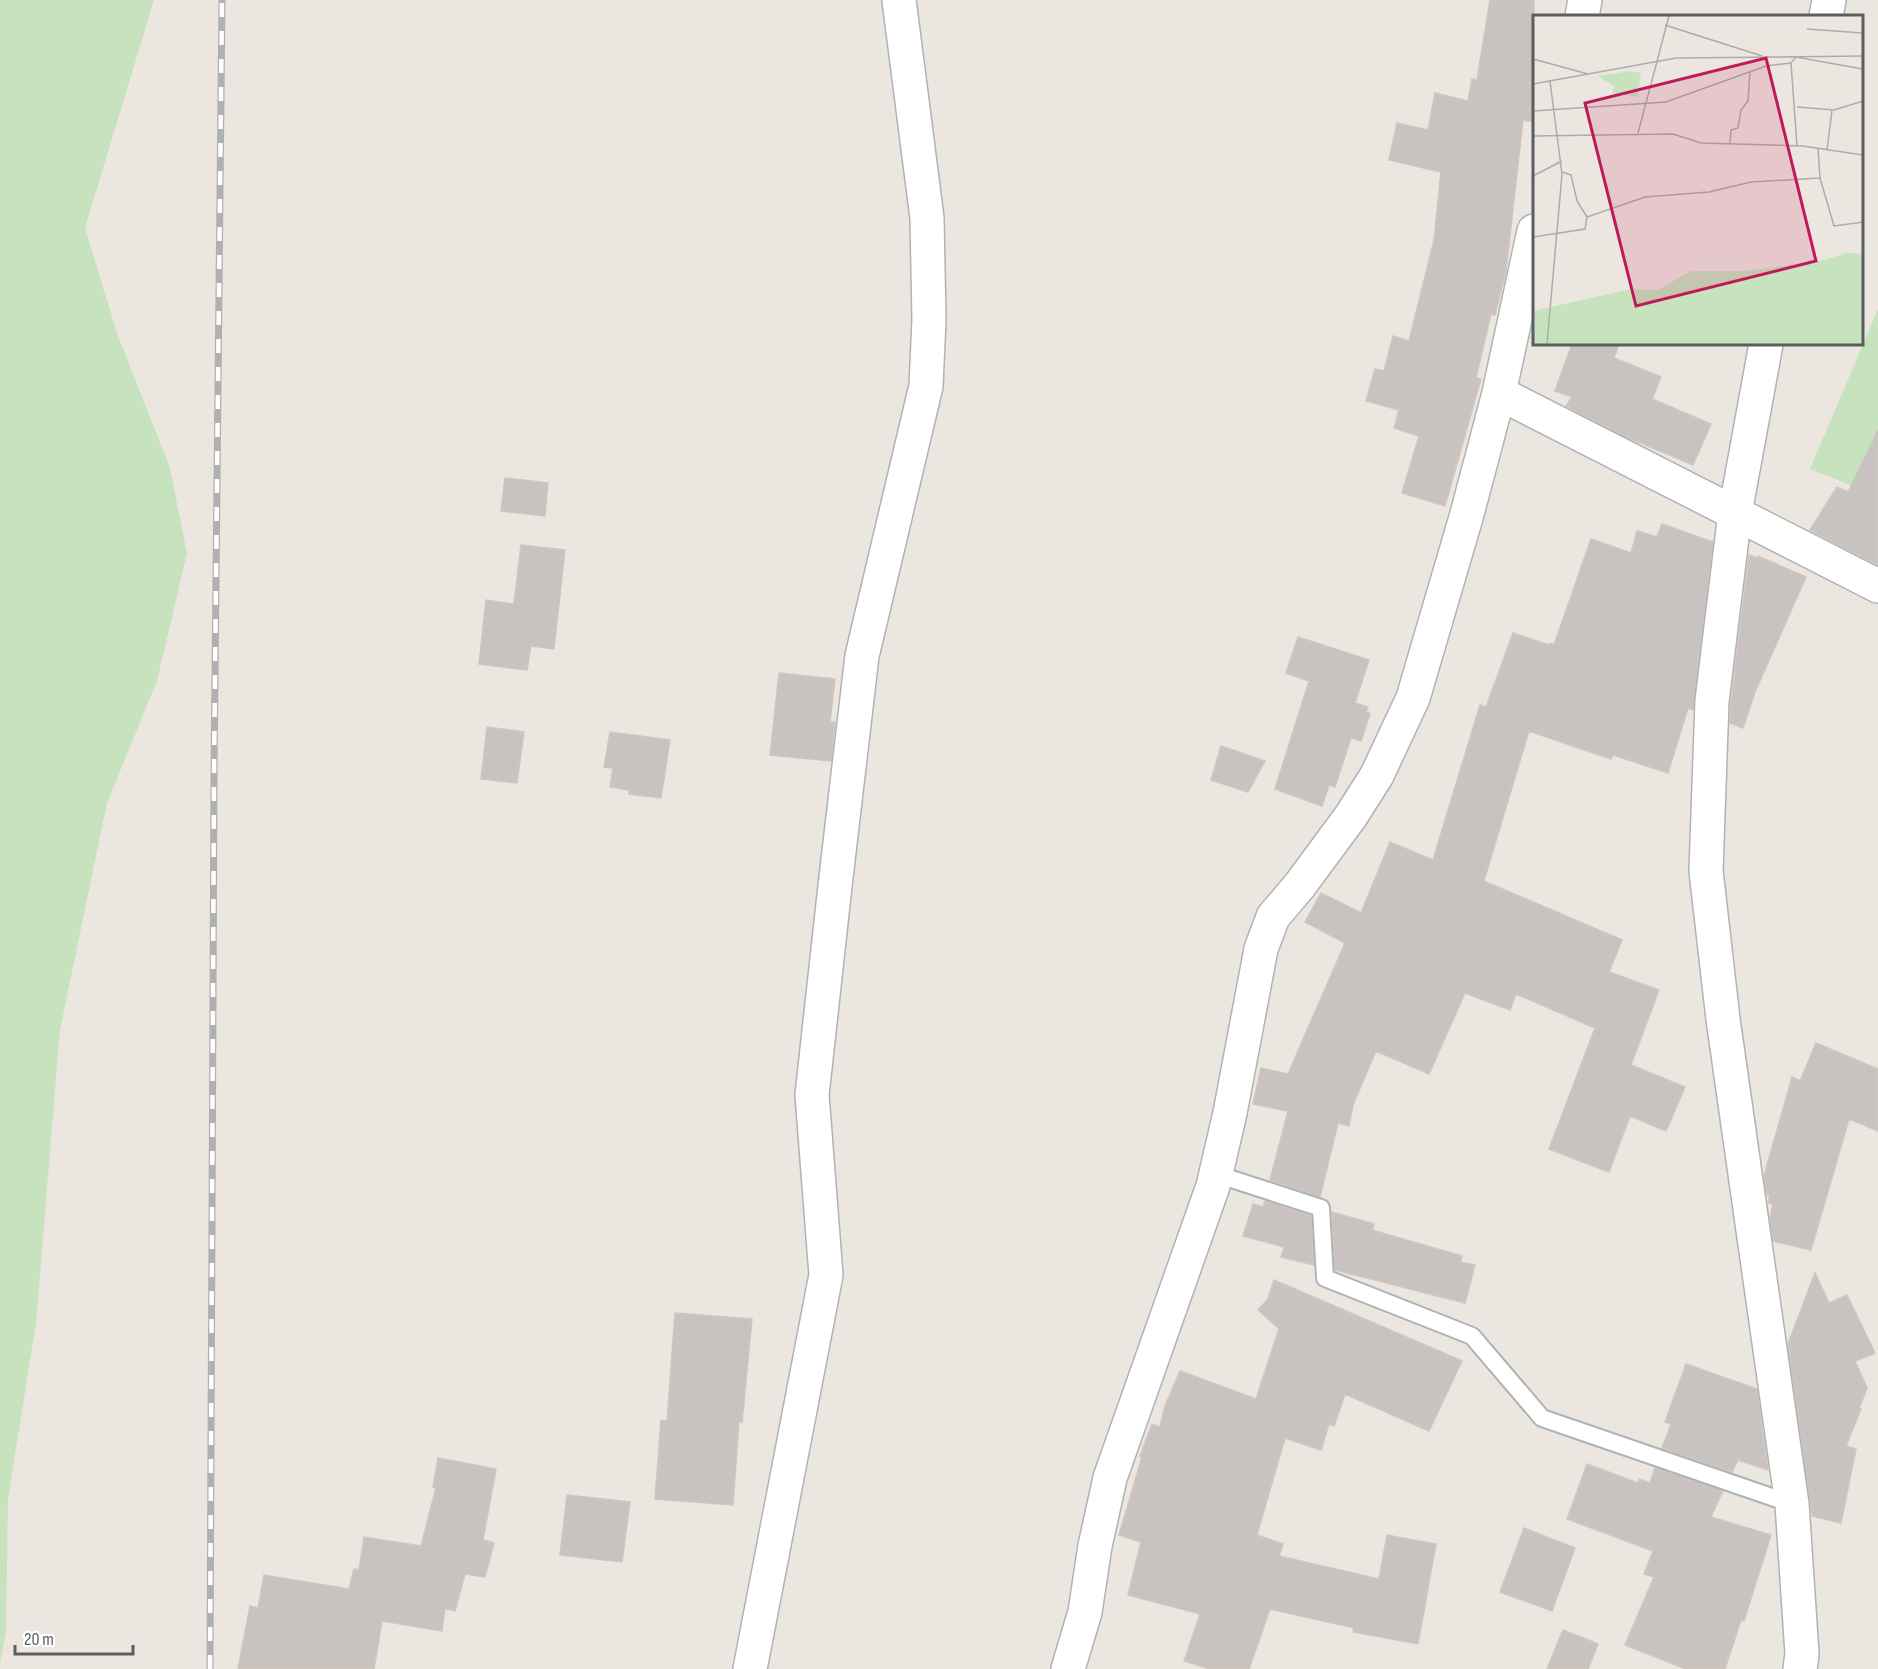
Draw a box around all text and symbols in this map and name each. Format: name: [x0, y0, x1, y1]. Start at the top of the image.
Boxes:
inset map: [1533, 15, 1863, 345]
scale bar: [15, 1618, 134, 1656]
text: 20 m: [24, 1629, 54, 1650]

